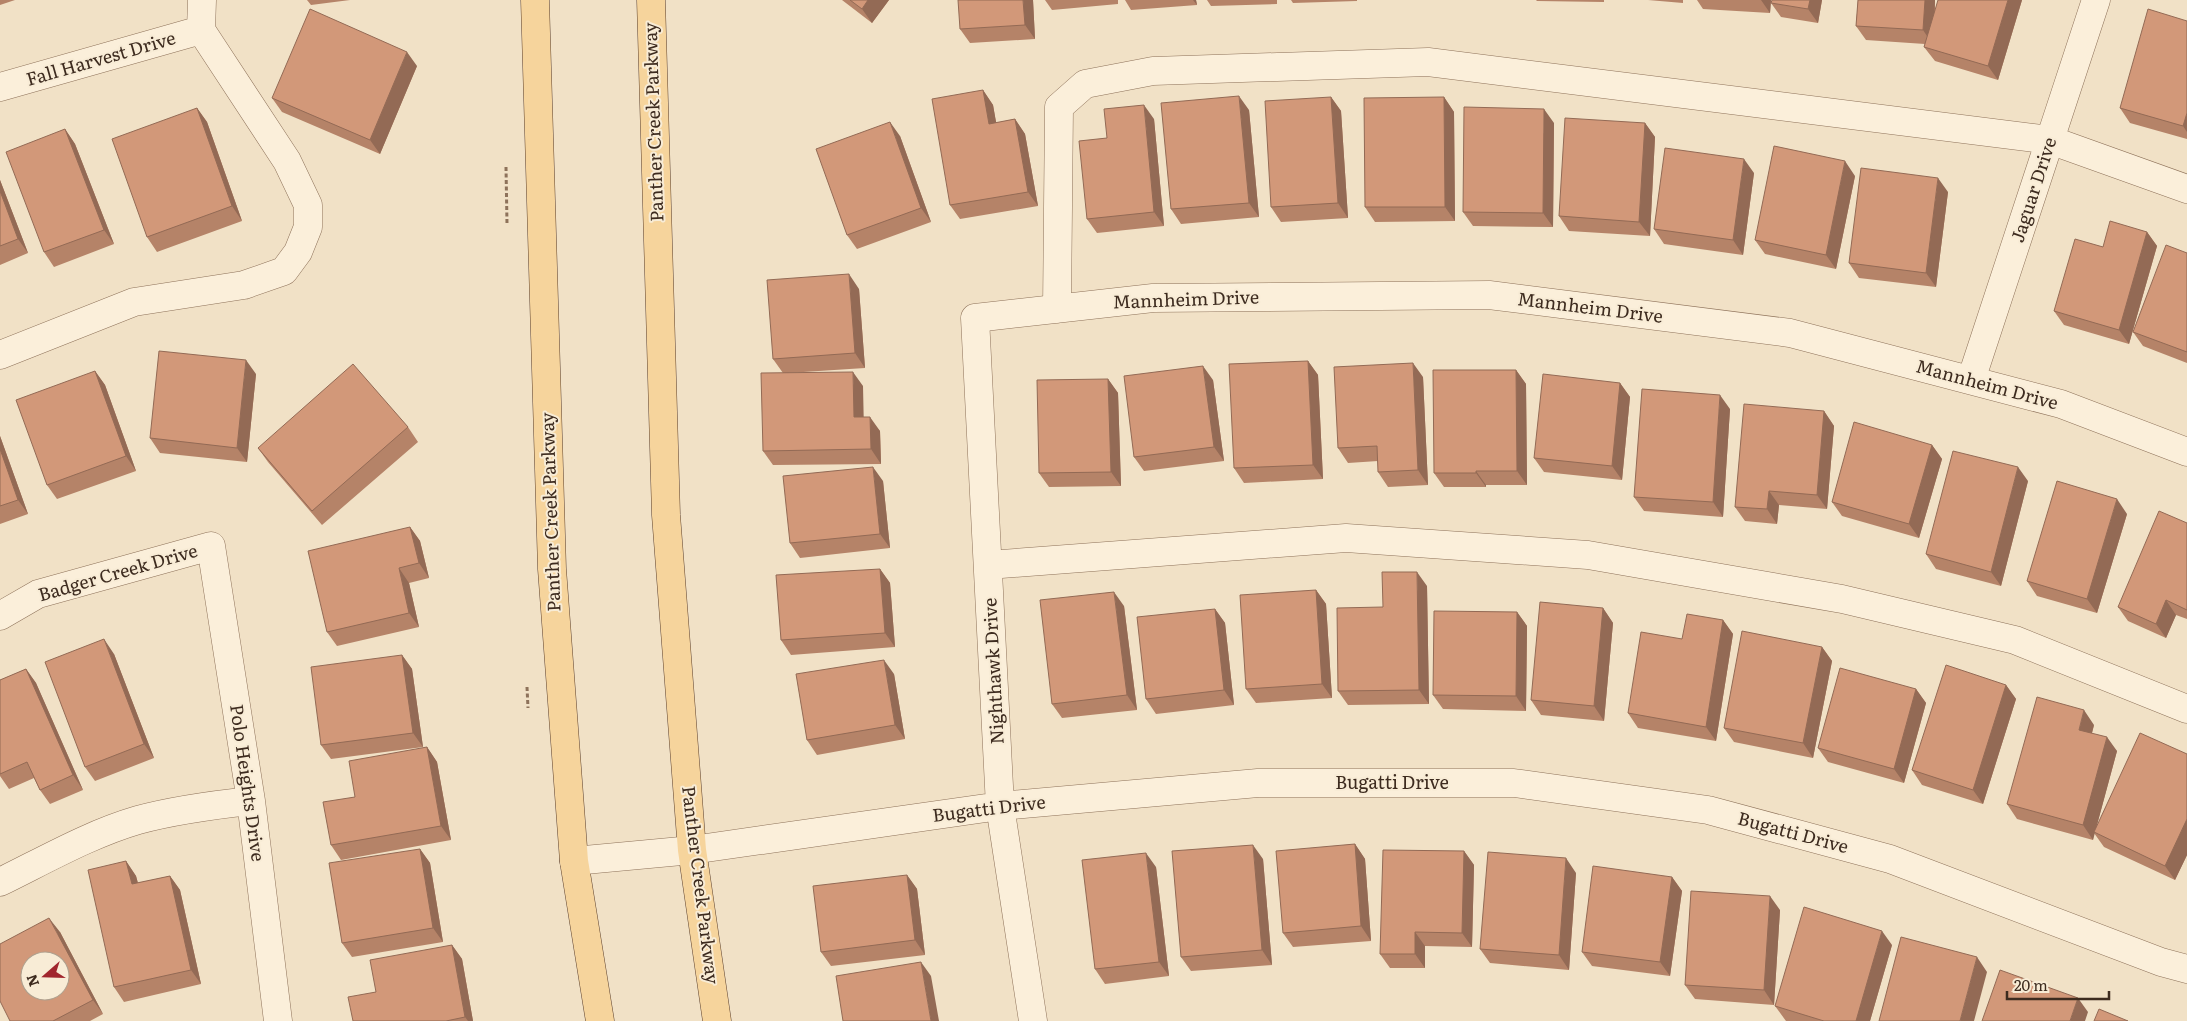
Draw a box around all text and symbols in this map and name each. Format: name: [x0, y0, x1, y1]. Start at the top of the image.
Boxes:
street label: Panther Creek Parkway: [636, 21, 669, 222]
street label: Fall Harvest Drive: [23, 23, 178, 92]
street label: Jaguar Drive: [2003, 133, 2062, 246]
street label: Mannheim Drive: [1112, 282, 1260, 315]
street label: Mannheim Drive: [1516, 284, 1664, 329]
street label: Mannheim Drive: [1913, 352, 2062, 416]
street label: Panther Creek Parkway: [533, 411, 566, 612]
street label: Badger Creek Drive: [35, 536, 200, 607]
street label: Nighthawk Drive: [975, 597, 1010, 745]
street label: Polo Heights Drive: [224, 702, 273, 863]
street label: Bugatti Drive: [1335, 768, 1449, 795]
street label: Panther Creek Parkway: [676, 784, 727, 986]
street label: Bugatti Drive: [931, 787, 1047, 828]
street label: Bugatti Drive: [1735, 804, 1852, 859]
north arrow: [20, 951, 70, 1001]
scale bar: [2007, 968, 2110, 1000]
text: N: [20, 972, 43, 990]
text: 20 m: [2014, 973, 2048, 996]

